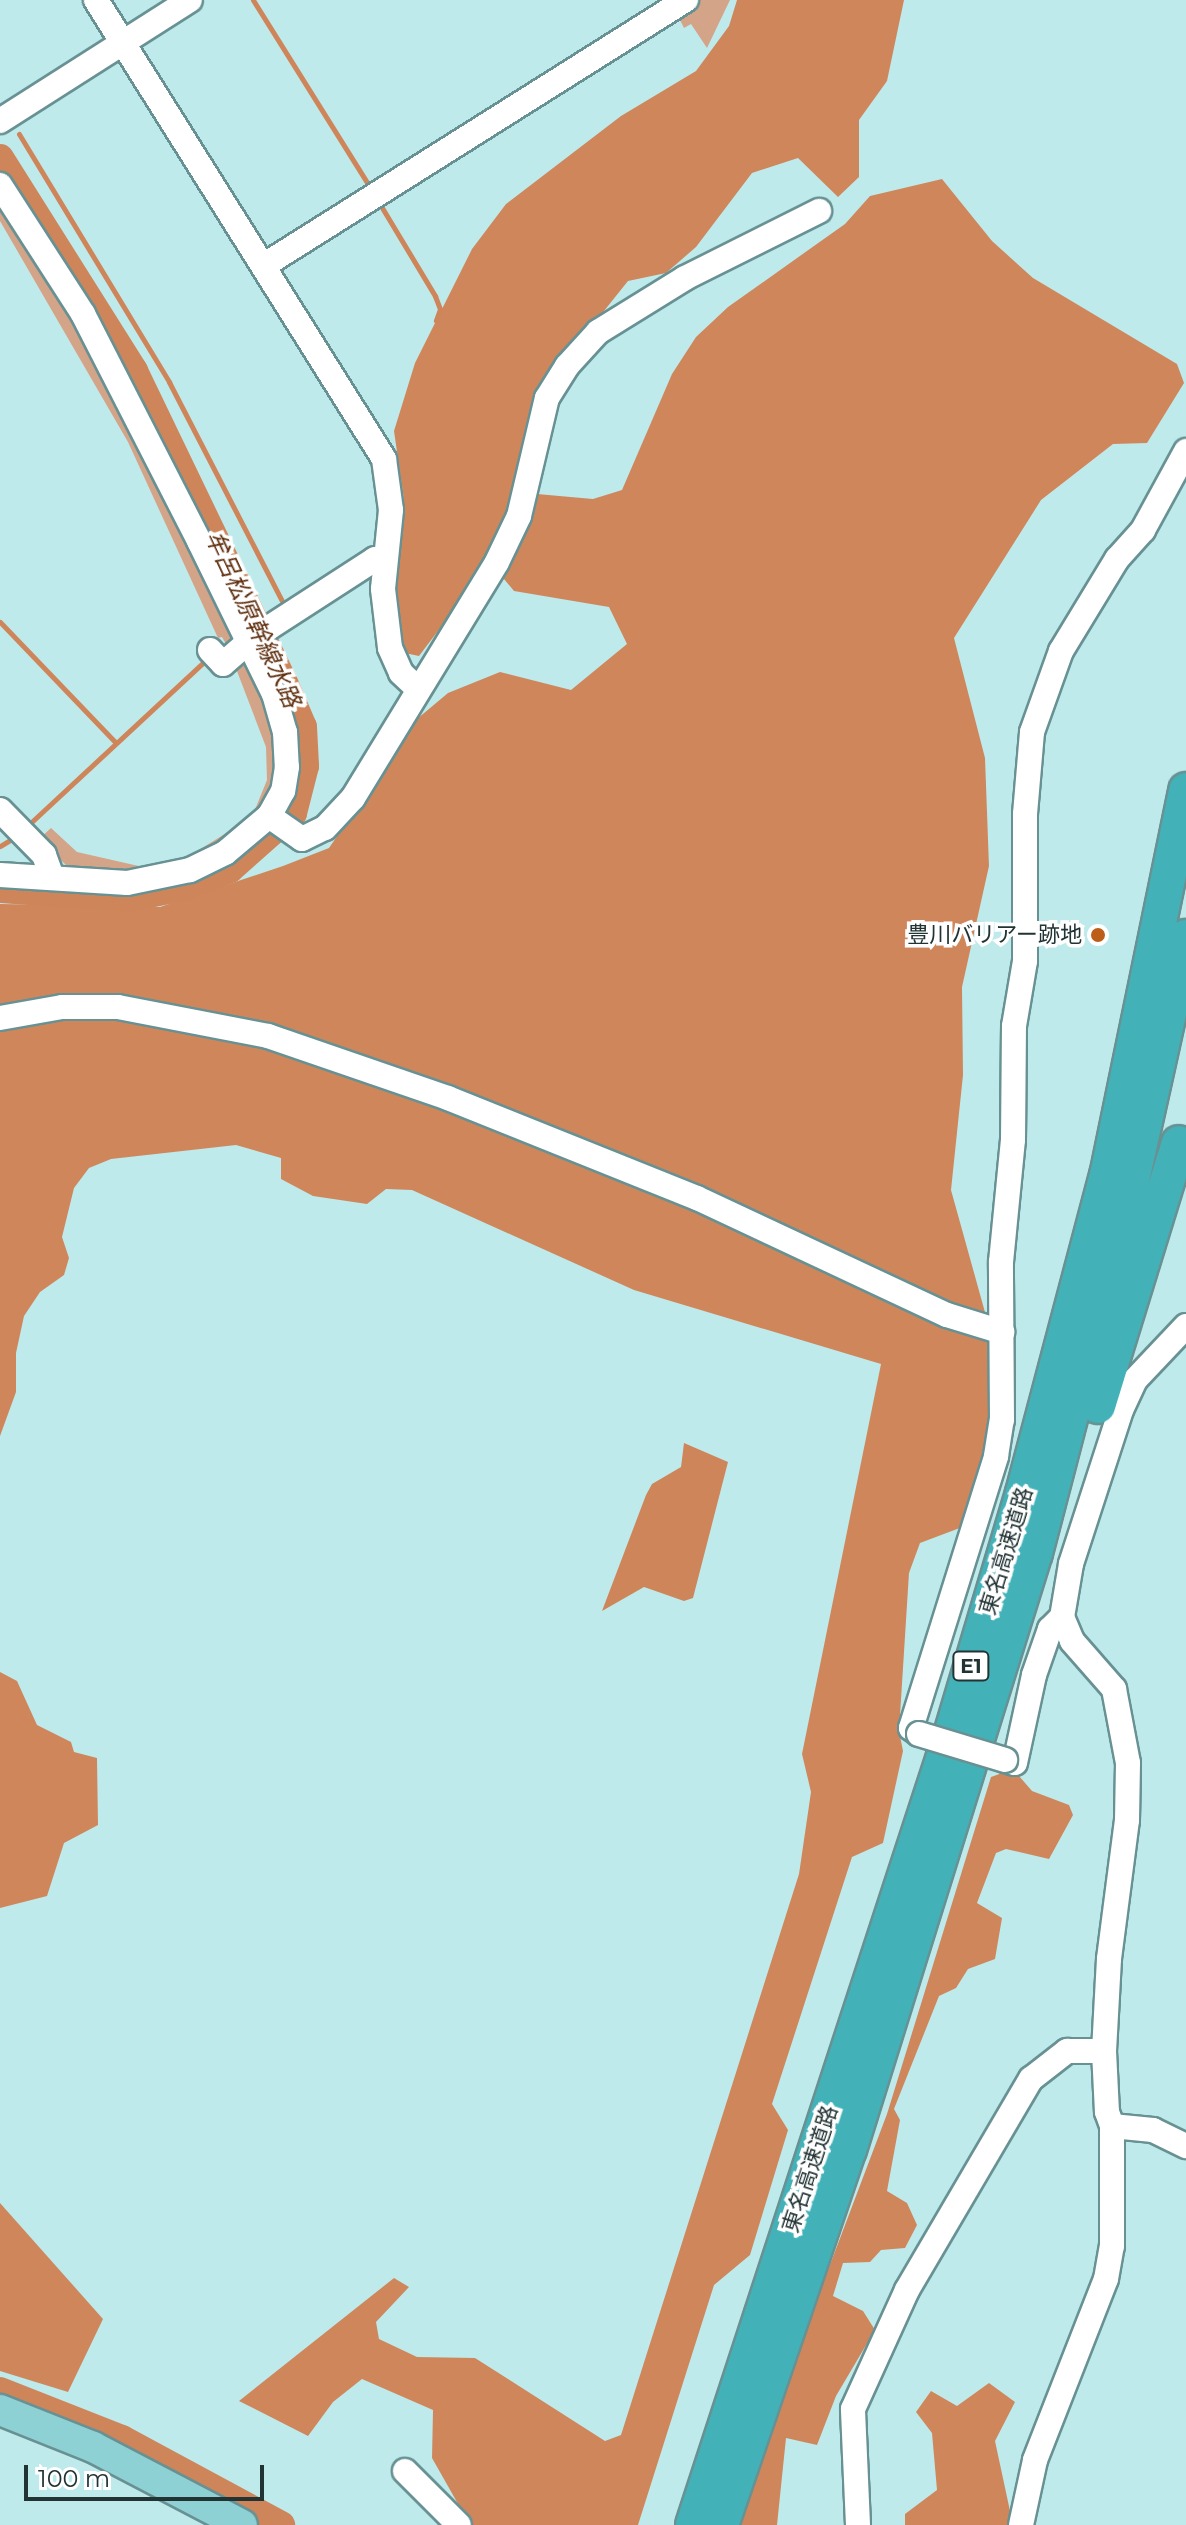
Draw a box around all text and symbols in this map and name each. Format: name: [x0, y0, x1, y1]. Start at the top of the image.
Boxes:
water label: 牟呂松原幹線水路: [199, 526, 307, 712]
place label: 豊川バリアー跡地: [907, 922, 1082, 948]
marker: 豊川バリアー跡地: [1089, 926, 1107, 944]
street label: 東名高速道路: [974, 1484, 1038, 1618]
road number: E1: [951, 1650, 991, 1682]
street label: 東名高速道路: [777, 2102, 843, 2236]
scale bar: [28, 2449, 268, 2499]
text: 100 m: [38, 2464, 110, 2493]

